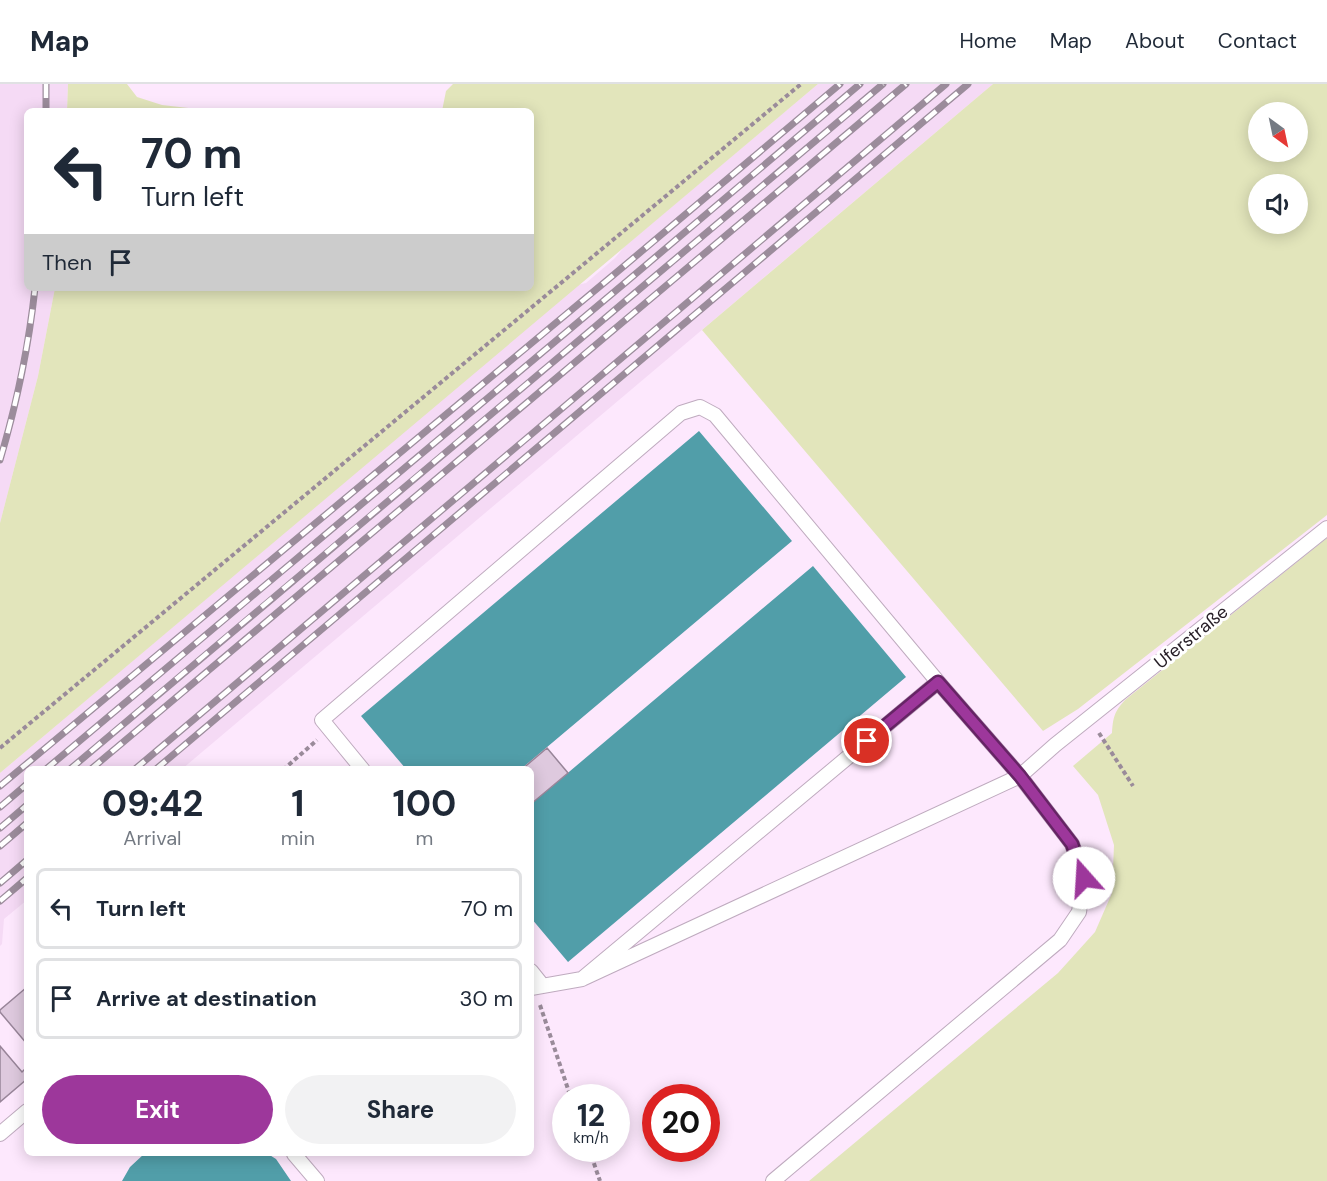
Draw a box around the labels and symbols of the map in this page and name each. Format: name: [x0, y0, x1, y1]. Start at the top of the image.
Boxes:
north arrow: [1248, 102, 1308, 162]
street label: Uferstraße: [1149, 600, 1233, 674]
pin: [841, 715, 892, 766]
position arrow: [1052, 846, 1116, 910]
speed limit sign: 20: [642, 1084, 720, 1162]

